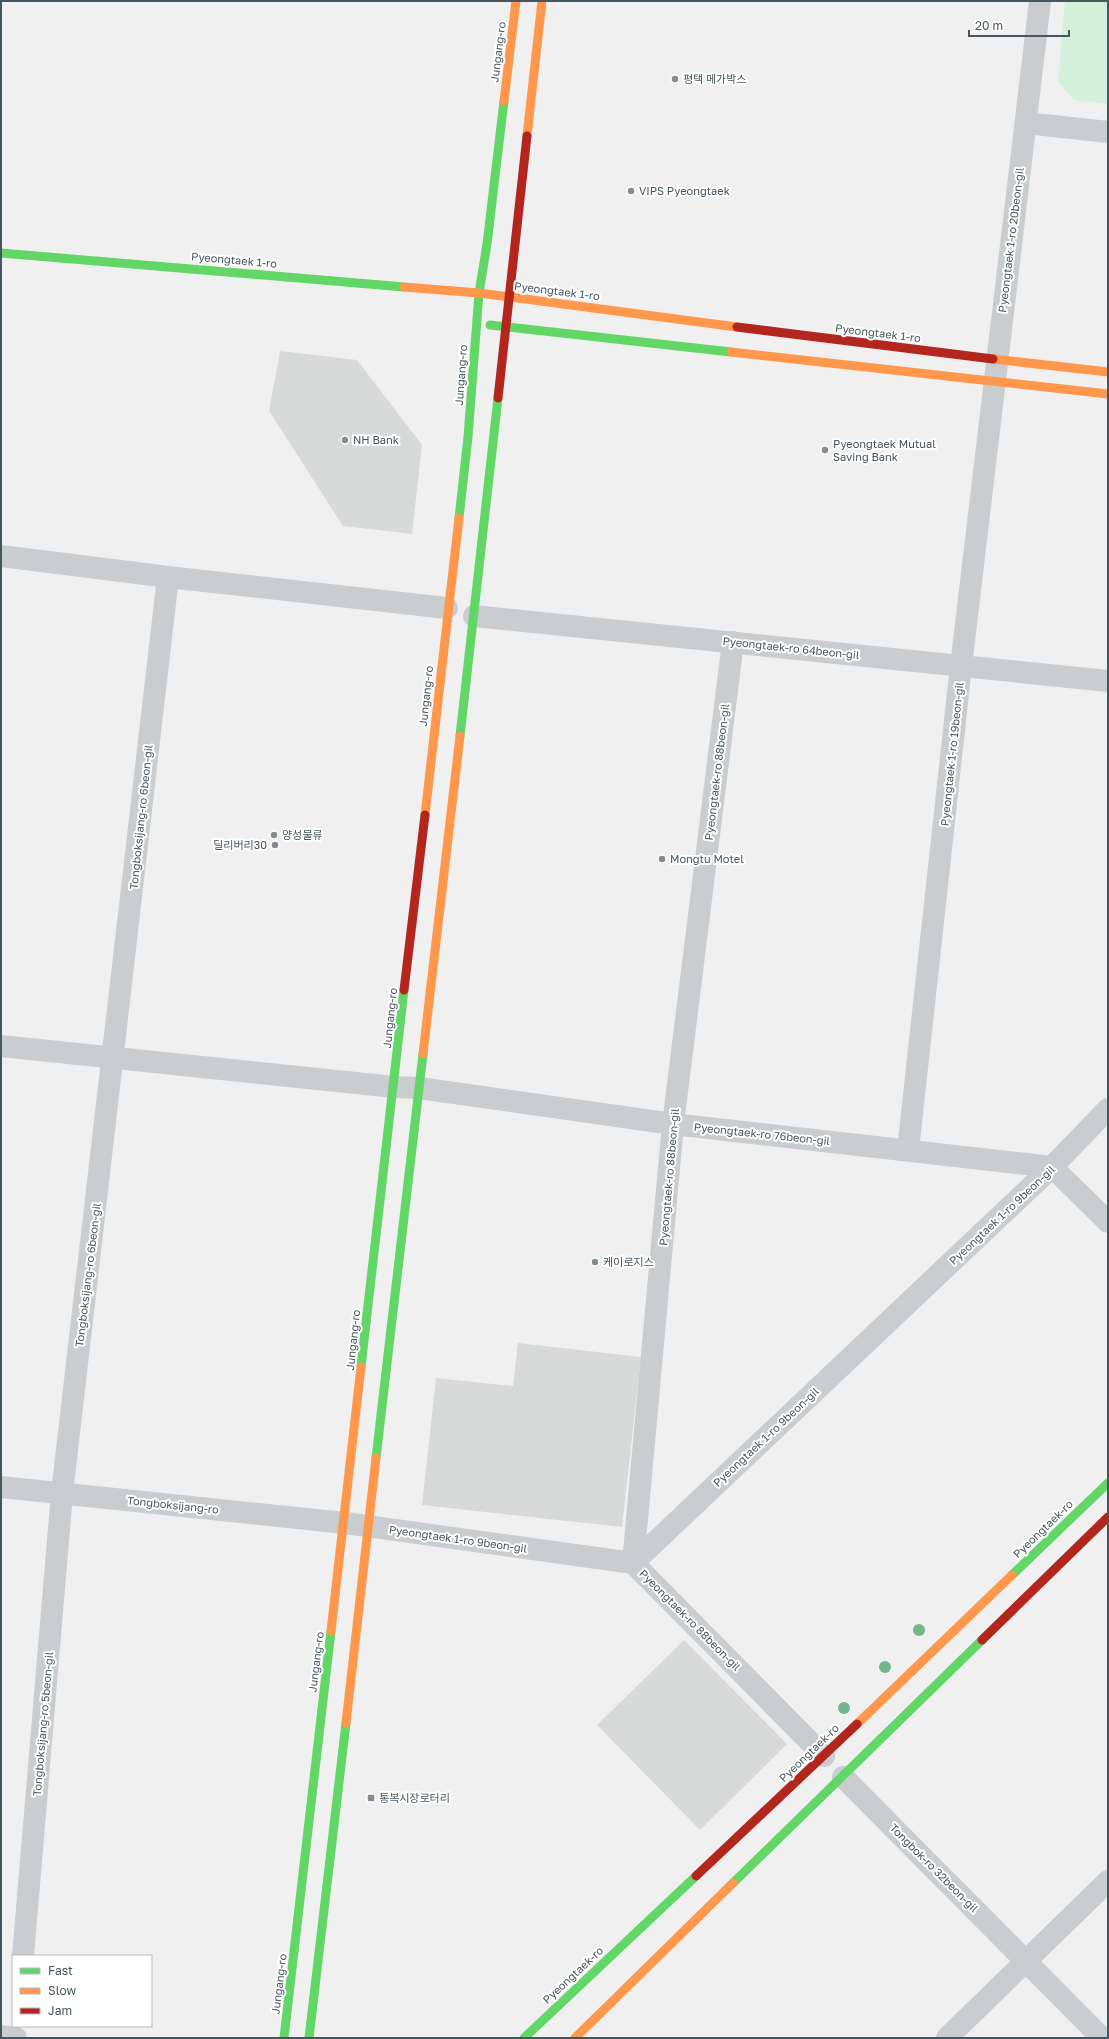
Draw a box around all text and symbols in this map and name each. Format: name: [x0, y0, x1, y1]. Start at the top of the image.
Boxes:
scale bar: [969, 12, 1069, 38]
text: 20 m: [975, 18, 1003, 33]
street label: Jungang-ro: [487, 20, 508, 83]
place label: 평택 메가박스: [683, 72, 746, 85]
marker: 평택 메가박스: [670, 74, 680, 84]
street label: Pyeongtaek 1-ro 20beon-gil: [995, 166, 1026, 313]
place label: VIPS Pyeongtaek: [639, 184, 730, 197]
marker: VIPS Pyeongtaek: [626, 186, 636, 196]
street label: Pyeongtaek 1-ro: [191, 249, 278, 270]
street label: Pyeongtaek 1-ro: [514, 279, 601, 302]
street label: Pyeongtaek 1-ro: [835, 321, 922, 344]
street label: Jungang-ro: [452, 344, 469, 406]
place label: NH Bank: [353, 433, 399, 446]
marker: NH Bank: [340, 435, 350, 445]
place label: Pyeongtaek Mutual Saving Bank: [833, 437, 936, 463]
marker: Pyeongtaek Mutual Saving Bank: [820, 445, 830, 455]
street label: Pyeongtaek-ro 64beon-gil: [722, 634, 861, 661]
street label: Jungang-ro: [416, 665, 435, 727]
street label: Pyeongtaek 1-ro 19beon-gil: [937, 681, 966, 827]
street label: Pyeongtaek-ro 88beon-gil: [702, 702, 731, 841]
street label: Tongboksijang-ro 6beon-gil: [126, 744, 155, 890]
place label: 양성물류: [282, 828, 322, 841]
marker: 양성물류: [269, 830, 279, 840]
place label: 딜리버리30: [213, 838, 267, 851]
marker: 딜리버리30: [270, 840, 280, 850]
place label: Mongtu Motel: [670, 852, 744, 865]
marker: Mongtu Motel: [657, 854, 667, 864]
street label: Jungang-ro: [380, 987, 399, 1049]
street label: Pyeongtaek-ro 88beon-gil: [656, 1107, 681, 1246]
street label: Pyeongtaek-ro 76beon-gil: [693, 1120, 831, 1147]
street label: Pyeongtaek 1-ro 9beon-gil: [946, 1162, 1057, 1267]
street label: Tongboksijang-ro 6beon-gil: [72, 1202, 103, 1348]
place label: 케이로지스: [603, 1255, 654, 1268]
marker: 케이로지스: [590, 1257, 600, 1267]
street label: Jungang-ro: [343, 1309, 362, 1371]
street label: Pyeongtaek 1-ro 9beon-gil: [710, 1384, 821, 1489]
street label: Tongboksijang-ro: [127, 1493, 220, 1516]
street label: Pyeongtaek-ro: [1010, 1497, 1075, 1560]
street label: Pyeongtaek 1-ro 9beon-gil: [388, 1522, 528, 1555]
street label: Pyeongtaek-ro 88beon-gil: [637, 1566, 744, 1673]
street label: Jungang-ro: [305, 1630, 326, 1693]
street label: Tongboksijang-ro 5beon-gil: [30, 1651, 55, 1797]
street label: Pyeongtaek-ro: [776, 1721, 841, 1784]
place label: 통복시장로터리: [379, 1791, 450, 1804]
marker: 통복시장로터리: [366, 1793, 376, 1803]
street label: Tongbok-ro 32beon-gil: [887, 1821, 982, 1915]
street label: Pyeongtaek-ro: [540, 1943, 606, 2006]
street label: Jungang-ro: [268, 1952, 289, 2015]
legend: [12, 1955, 152, 2027]
text: Fast: [48, 1963, 73, 1978]
text: Slow: [48, 1983, 76, 1998]
text: Jam: [48, 2003, 72, 2018]

